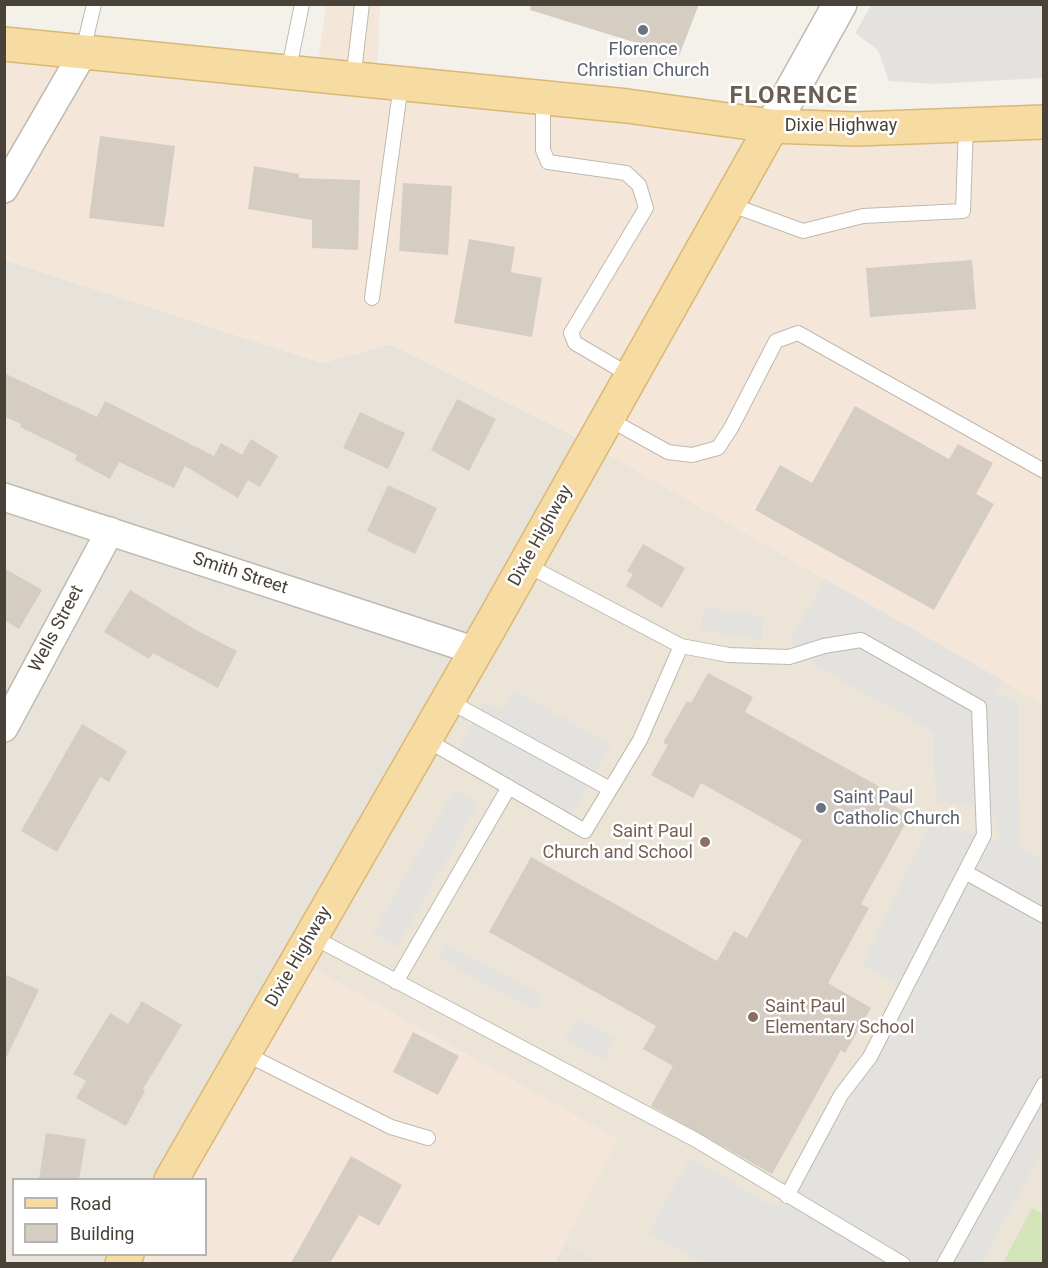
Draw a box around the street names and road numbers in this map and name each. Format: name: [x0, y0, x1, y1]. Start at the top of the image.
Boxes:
street label: Dixie Highway: [785, 115, 897, 137]
street label: Dixie Highway: [504, 482, 578, 590]
street label: Smith Street: [190, 548, 290, 600]
street label: Wells Street: [25, 582, 89, 676]
street label: Dixie Highway: [262, 903, 336, 1011]

